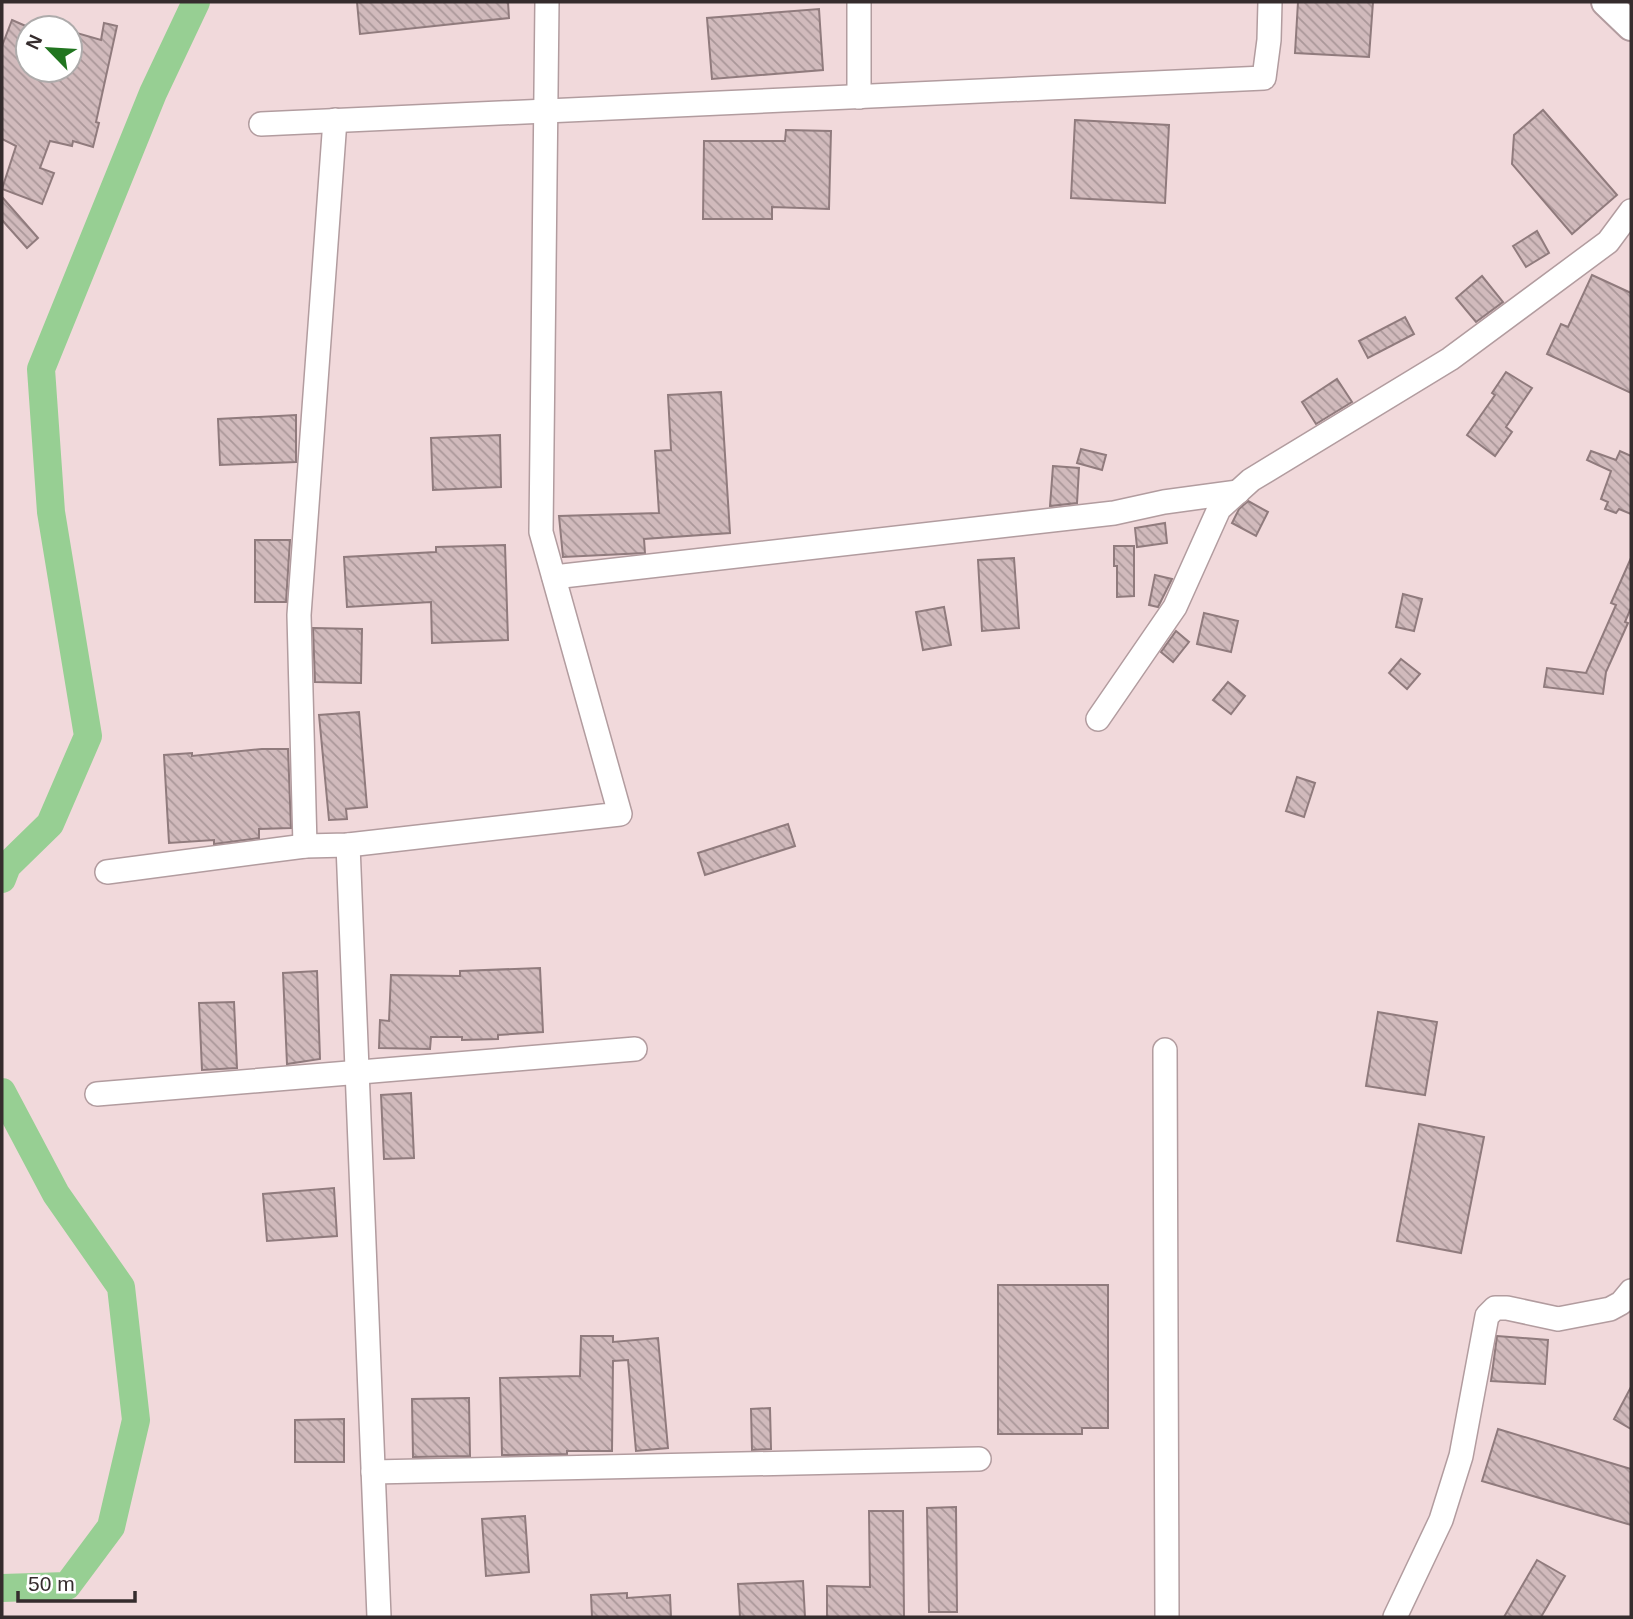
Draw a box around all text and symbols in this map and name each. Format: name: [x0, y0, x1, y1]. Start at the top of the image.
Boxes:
north arrow: [14, 14, 84, 84]
text: N: [22, 31, 46, 53]
scale bar: [18, 1560, 135, 1604]
text: 50 m: [28, 1572, 75, 1595]

